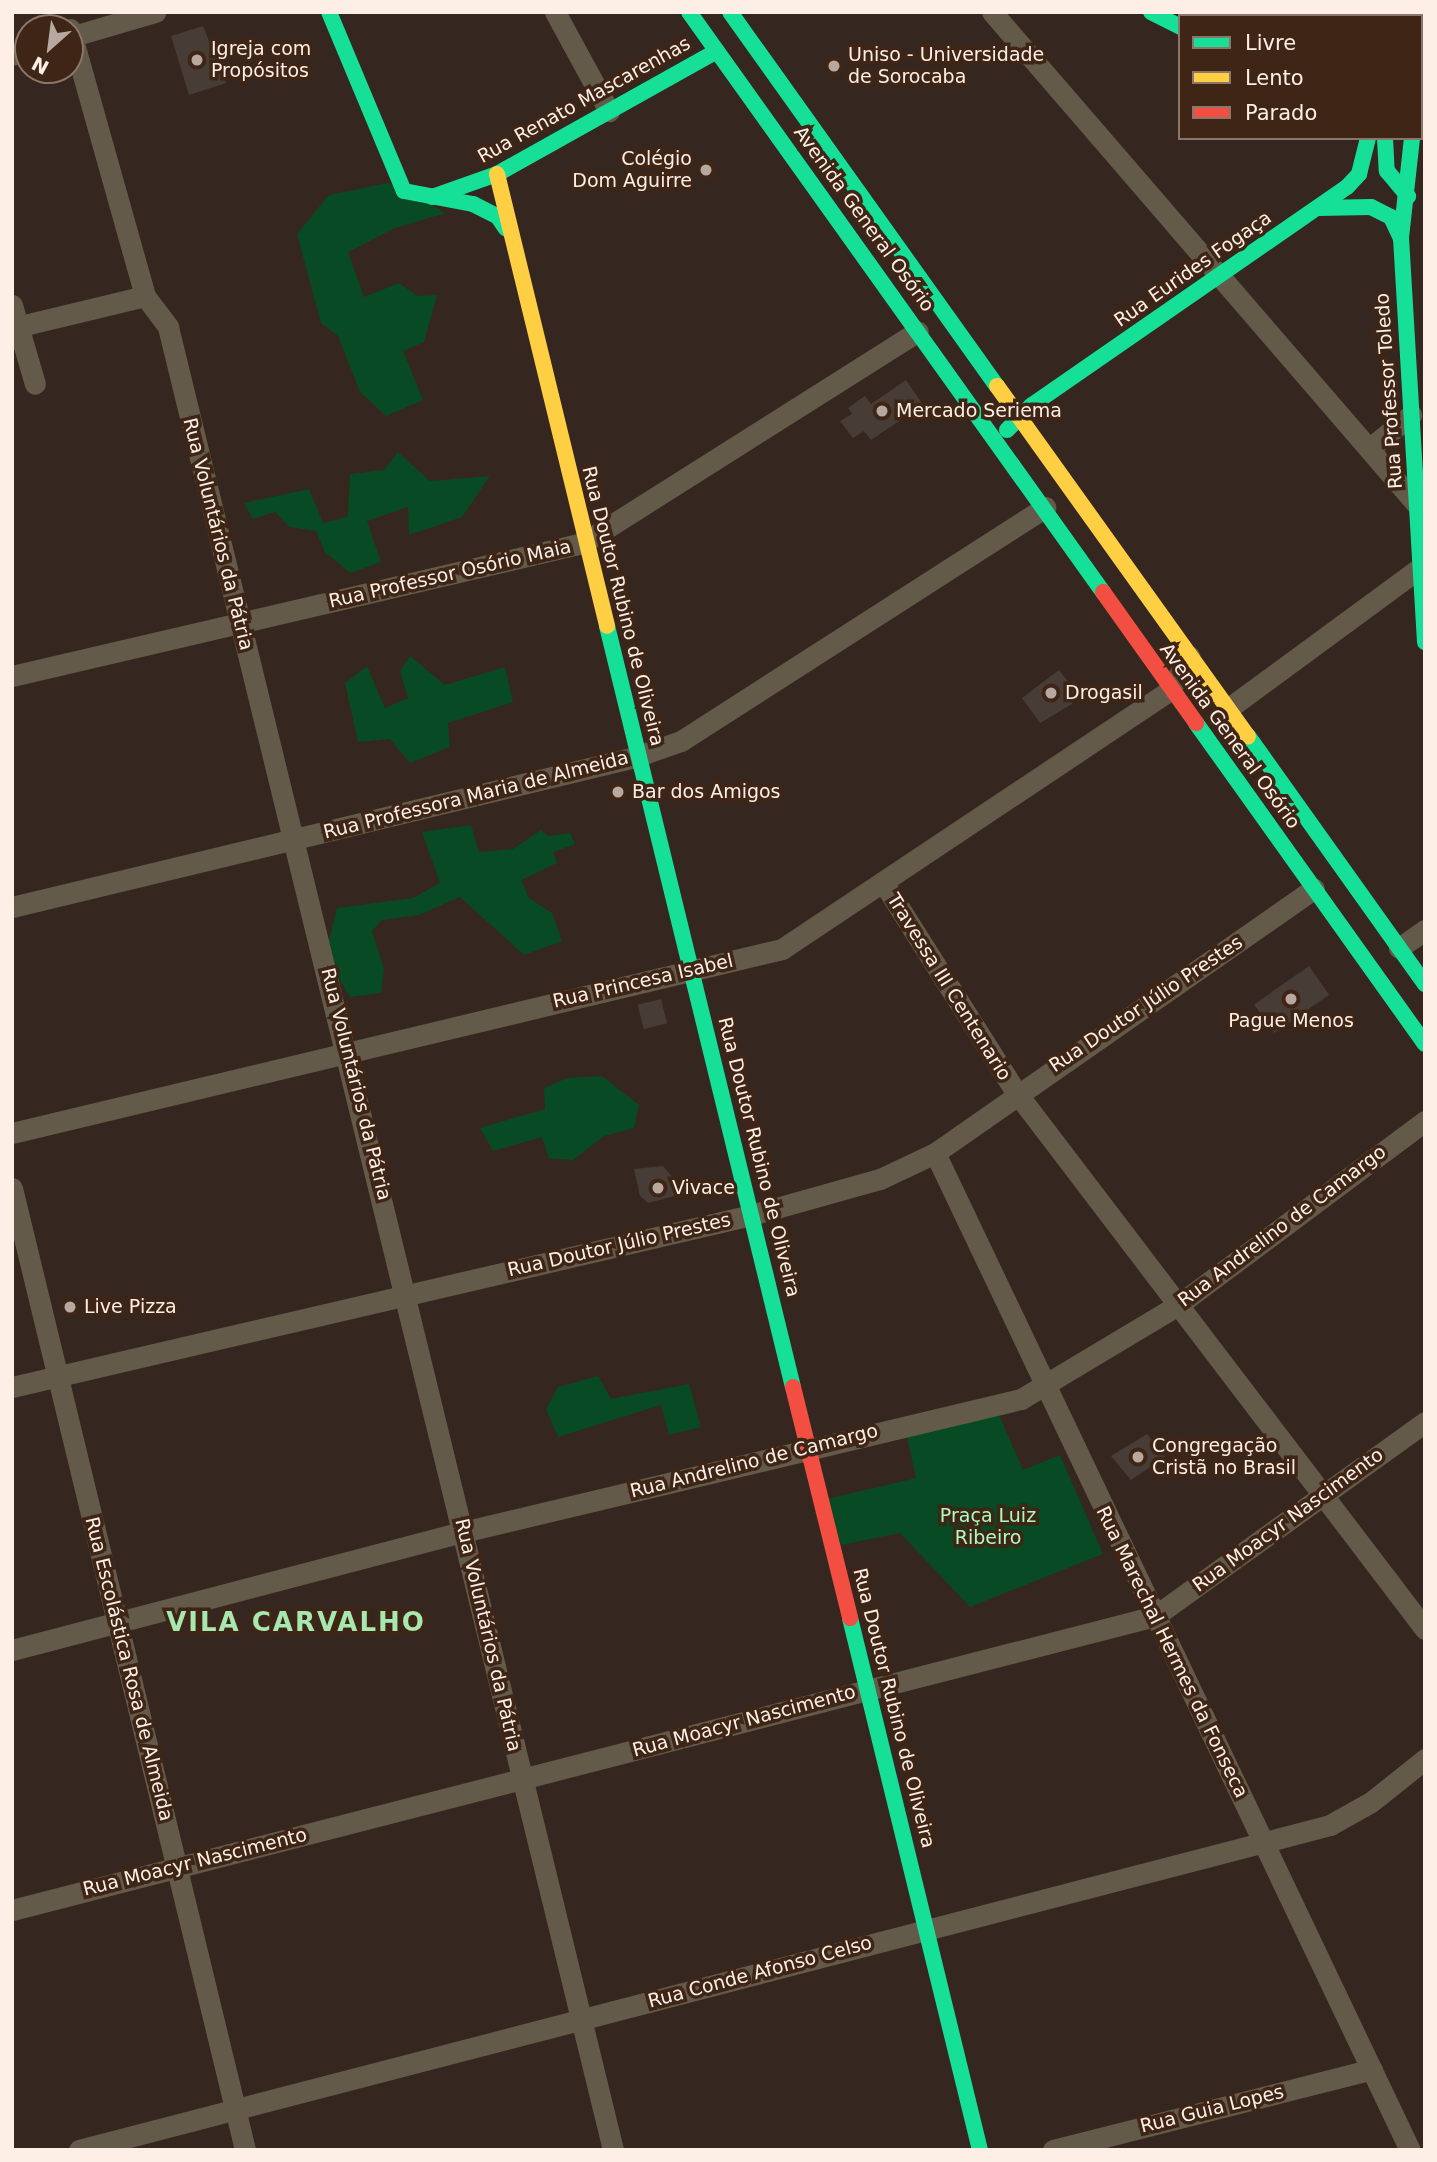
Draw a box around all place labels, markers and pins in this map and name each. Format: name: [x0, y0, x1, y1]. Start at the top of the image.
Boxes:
place label: Igreja com Propósitos: [211, 38, 311, 82]
place label: Uniso - Universidade de Sorocaba: [848, 44, 1044, 88]
marker: Igreja com Propósitos: [189, 52, 205, 68]
marker: Uniso - Universidade de Sorocaba: [826, 58, 842, 74]
place label: Colégio Dom Aguirre: [572, 148, 692, 192]
marker: Colégio Dom Aguirre: [698, 162, 714, 178]
place label: Mercado Seriema: [896, 400, 1062, 422]
marker: Mercado Seriema: [874, 403, 890, 419]
place label: Drogasil: [1065, 682, 1143, 704]
marker: Drogasil: [1043, 685, 1059, 701]
place label: Bar dos Amigos: [632, 781, 781, 803]
marker: Bar dos Amigos: [610, 784, 626, 800]
marker: Pague Menos: [1283, 991, 1299, 1007]
place label: Pague Menos: [1228, 1010, 1354, 1032]
place label: Vivace: [672, 1177, 735, 1199]
marker: Vivace: [650, 1180, 666, 1196]
place label: Live Pizza: [84, 1296, 177, 1318]
marker: Live Pizza: [62, 1299, 78, 1315]
place label: Congregação Cristã no Brasil: [1152, 1435, 1296, 1479]
marker: Congregação Cristã no Brasil: [1130, 1449, 1146, 1465]

